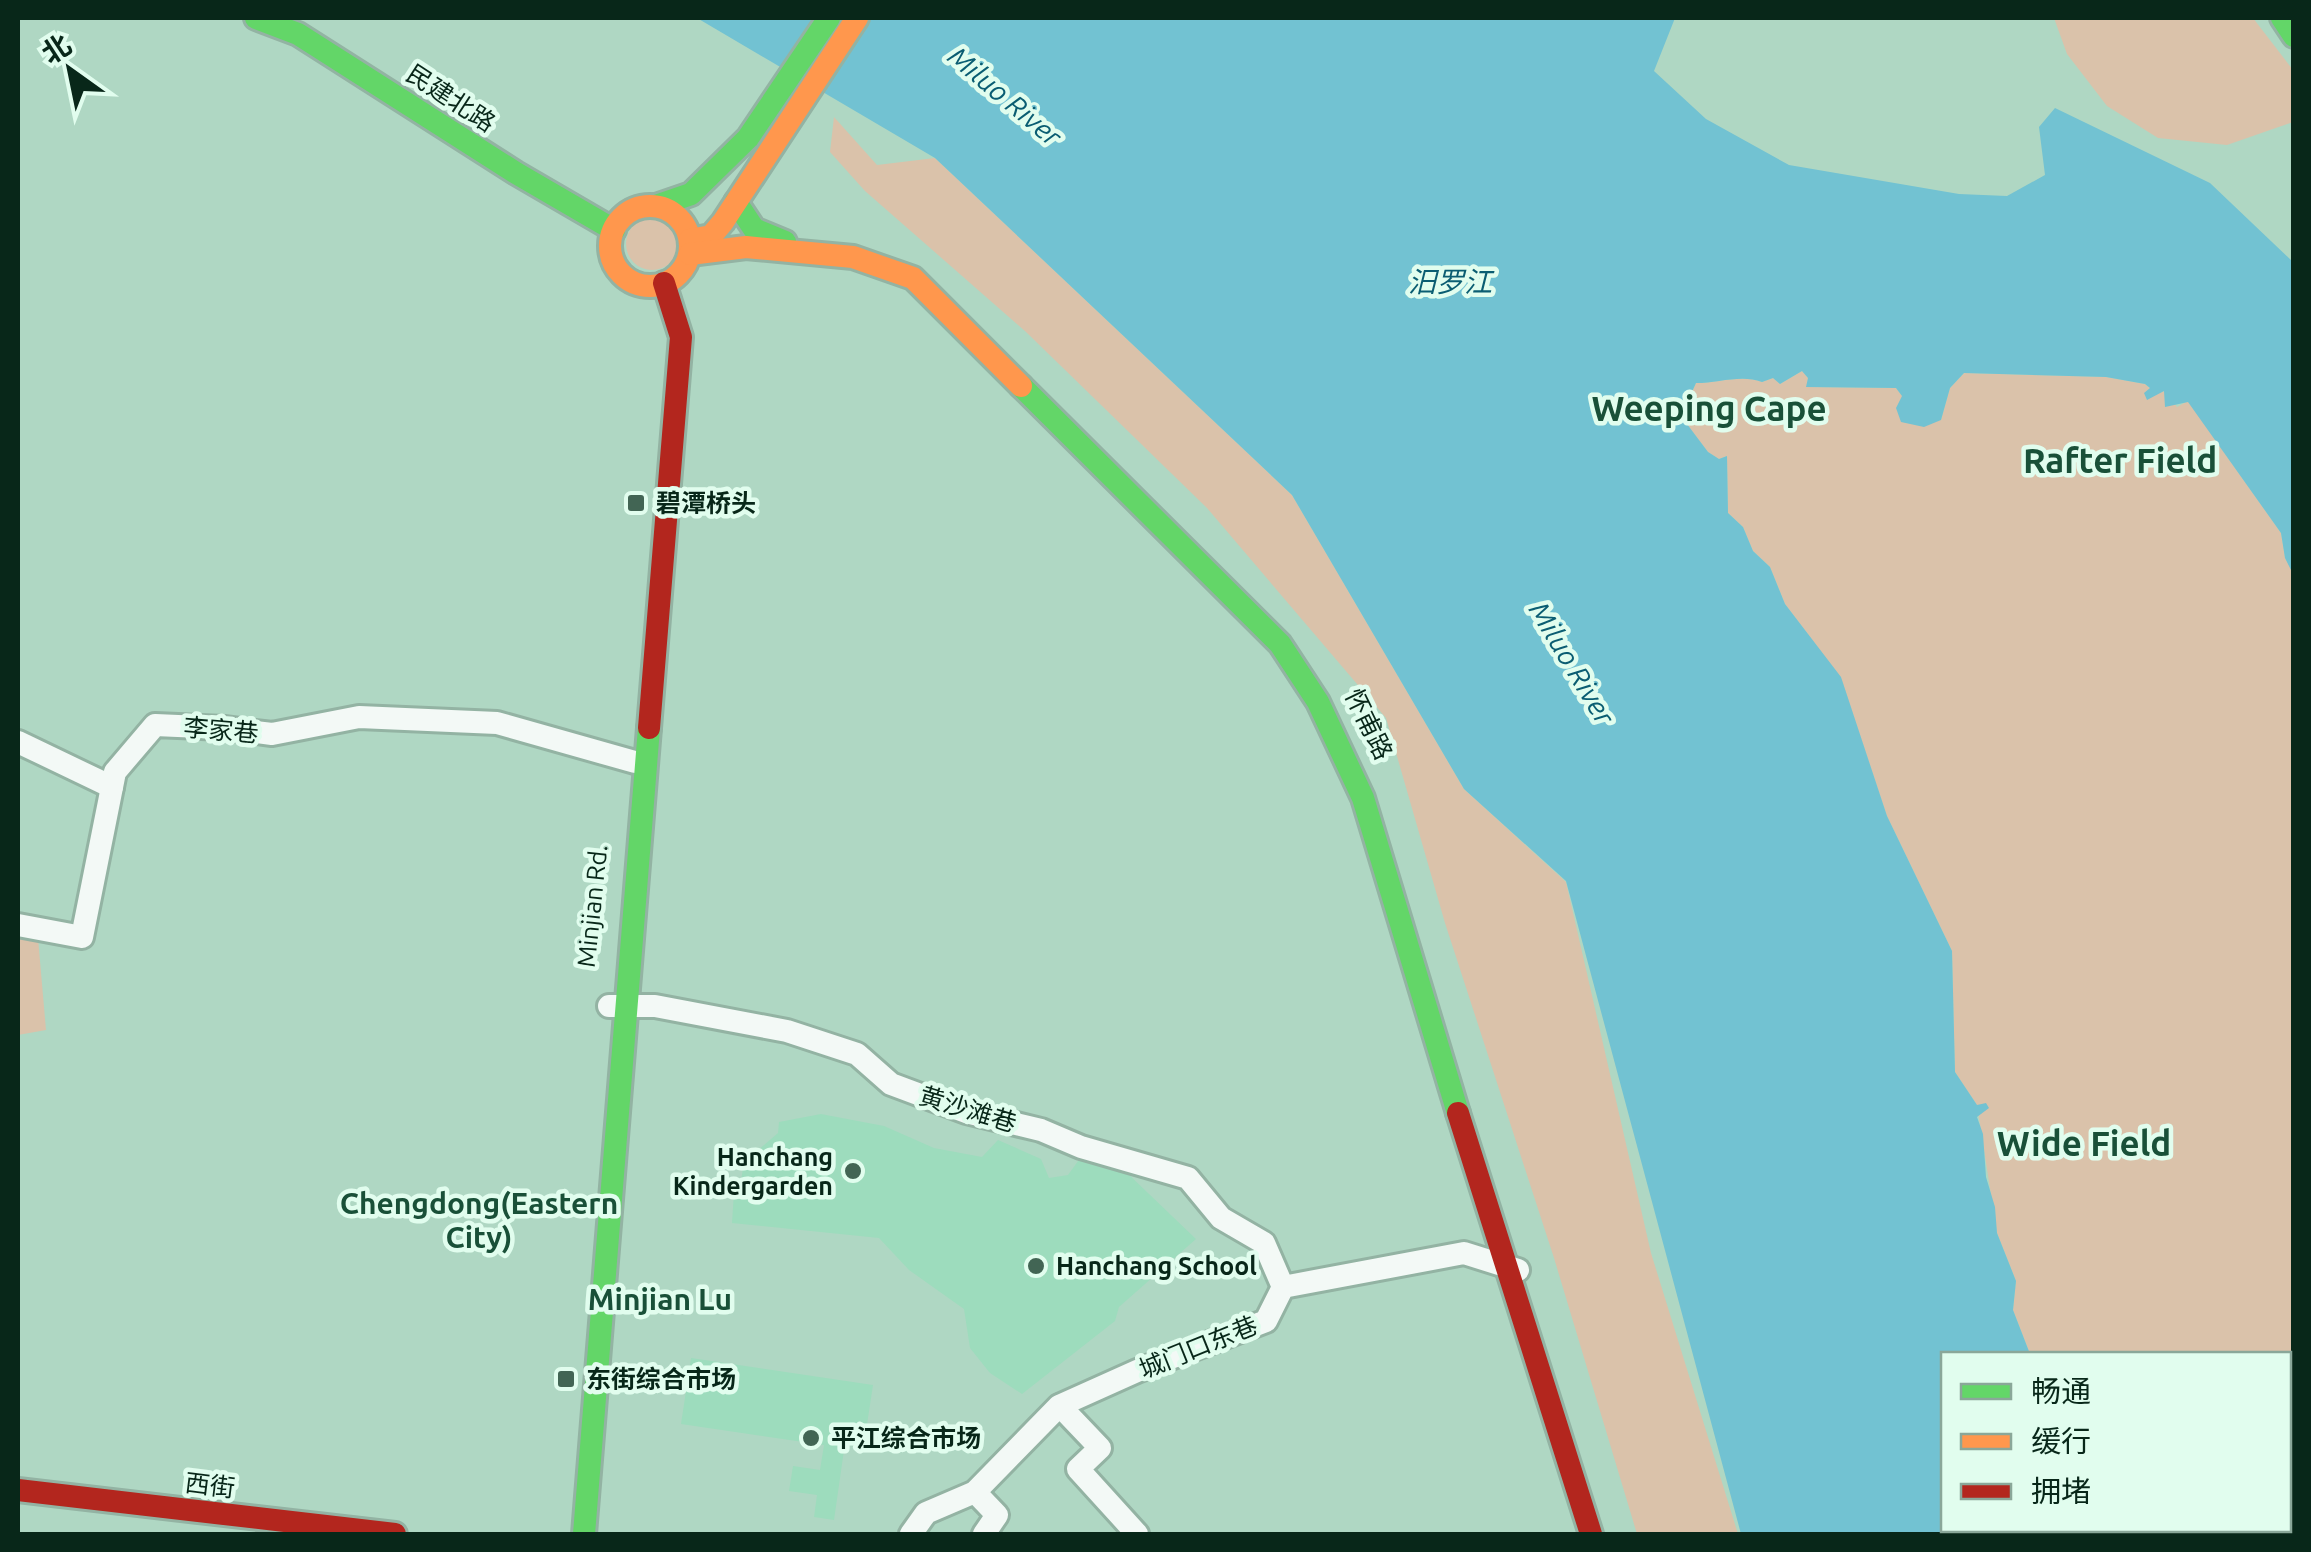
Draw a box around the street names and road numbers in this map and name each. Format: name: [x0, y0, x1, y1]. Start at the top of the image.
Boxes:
street label: 民建北路: [401, 59, 501, 137]
street label: 怀甫路: [1340, 684, 1398, 764]
street label: 李家巷: [182, 713, 260, 747]
street label: Minjian Rd.: [572, 843, 612, 969]
street label: 黄沙滩巷: [916, 1081, 1020, 1137]
street label: 城门口东巷: [1135, 1311, 1261, 1383]
street label: 西街: [183, 1468, 237, 1502]

